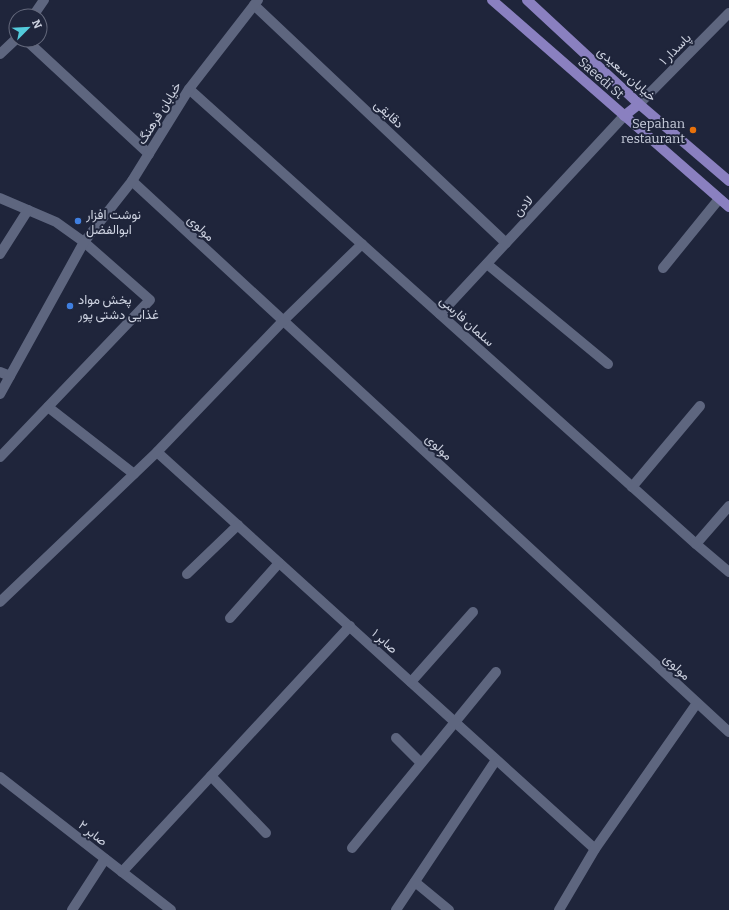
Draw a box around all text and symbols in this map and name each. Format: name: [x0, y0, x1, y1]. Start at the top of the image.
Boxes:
north arrow: [8, 8, 48, 48]
text: N: [29, 18, 45, 31]
street label: پاسدار ۱: [656, 30, 695, 69]
street label: خیابان سعیدی: [594, 44, 660, 105]
street label: Saeedi St: [575, 54, 627, 102]
street label: خیابان فرهنگ: [134, 79, 185, 148]
street label: دقایقی: [371, 97, 407, 132]
place label: Sepahan restaurant: [621, 116, 686, 146]
marker: Sepahan restaurant: [688, 125, 698, 135]
street label: لادن: [510, 193, 537, 220]
place label: نوشت افزار ابوالفضل: [85, 207, 141, 238]
street label: مولوی: [184, 212, 218, 245]
marker: نوشت افزار ابوالفضل: [73, 216, 83, 226]
place label: پخش مواد غذایی دشتی پور: [77, 292, 159, 324]
street label: سلمان فارسی: [436, 293, 497, 350]
marker: پخش مواد غذایی دشتی پور: [65, 301, 75, 311]
street label: مولوی: [422, 431, 456, 464]
street label: صابر ۱: [368, 626, 401, 657]
street label: مولوی: [660, 651, 694, 684]
street label: صابر ۲: [75, 817, 111, 850]

